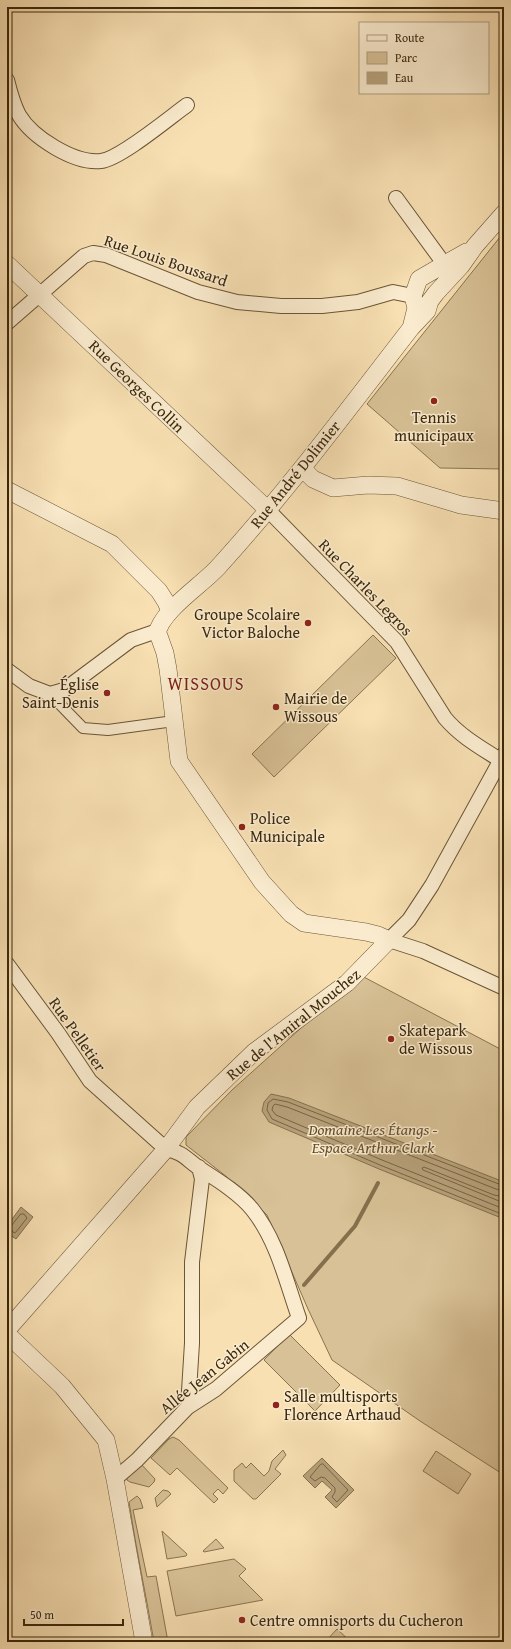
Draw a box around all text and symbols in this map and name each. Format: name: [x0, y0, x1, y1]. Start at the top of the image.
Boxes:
legend: [359, 22, 489, 94]
text: Route: [395, 29, 425, 46]
text: Parc: [395, 49, 418, 66]
text: Eau: [395, 69, 414, 86]
street label: Rue Louis Boussard: [101, 228, 231, 292]
street label: Rue Georges Collin: [84, 334, 190, 438]
marker: Tennis municipaux: [429, 396, 439, 406]
place label: Tennis municipaux: [394, 405, 475, 447]
street label: Rue André Dolimier: [244, 415, 346, 533]
street label: Rue Charles Legros: [313, 533, 419, 641]
place label: Groupe Scolaire Victor Baloche: [194, 602, 300, 644]
marker: Groupe Scolaire Victor Baloche: [303, 618, 313, 628]
district label: WISSOUS: [168, 670, 245, 697]
place label: Église Saint-Denis: [22, 672, 99, 714]
place label: Mairie de Wissous: [284, 686, 347, 728]
marker: Église Saint-Denis: [102, 688, 112, 698]
marker: Mairie de Wissous: [271, 702, 281, 712]
place label: Police Municipale: [250, 806, 325, 848]
marker: Police Municipale: [237, 822, 247, 832]
street label: Rue de l'Amiral Mouchez: [221, 962, 365, 1086]
street label: Rue Pelletier: [44, 992, 113, 1076]
place label: Skatepark de Wissous: [399, 1018, 473, 1060]
marker: Skatepark de Wissous: [386, 1034, 396, 1044]
park label: Domaine Les Étangs - Espace Arthur Clark: [308, 1117, 437, 1159]
street label: Allée Jean Gabin: [154, 1332, 254, 1419]
place label: Salle multisports Florence Arthaud: [284, 1384, 402, 1426]
marker: Salle multisports Florence Arthaud: [271, 1400, 281, 1410]
scale bar: [24, 1601, 123, 1627]
text: 50 m: [30, 1606, 54, 1623]
place label: Centre omnisports du Cucheron: [250, 1608, 463, 1632]
marker: Centre omnisports du Cucheron: [237, 1615, 247, 1625]

